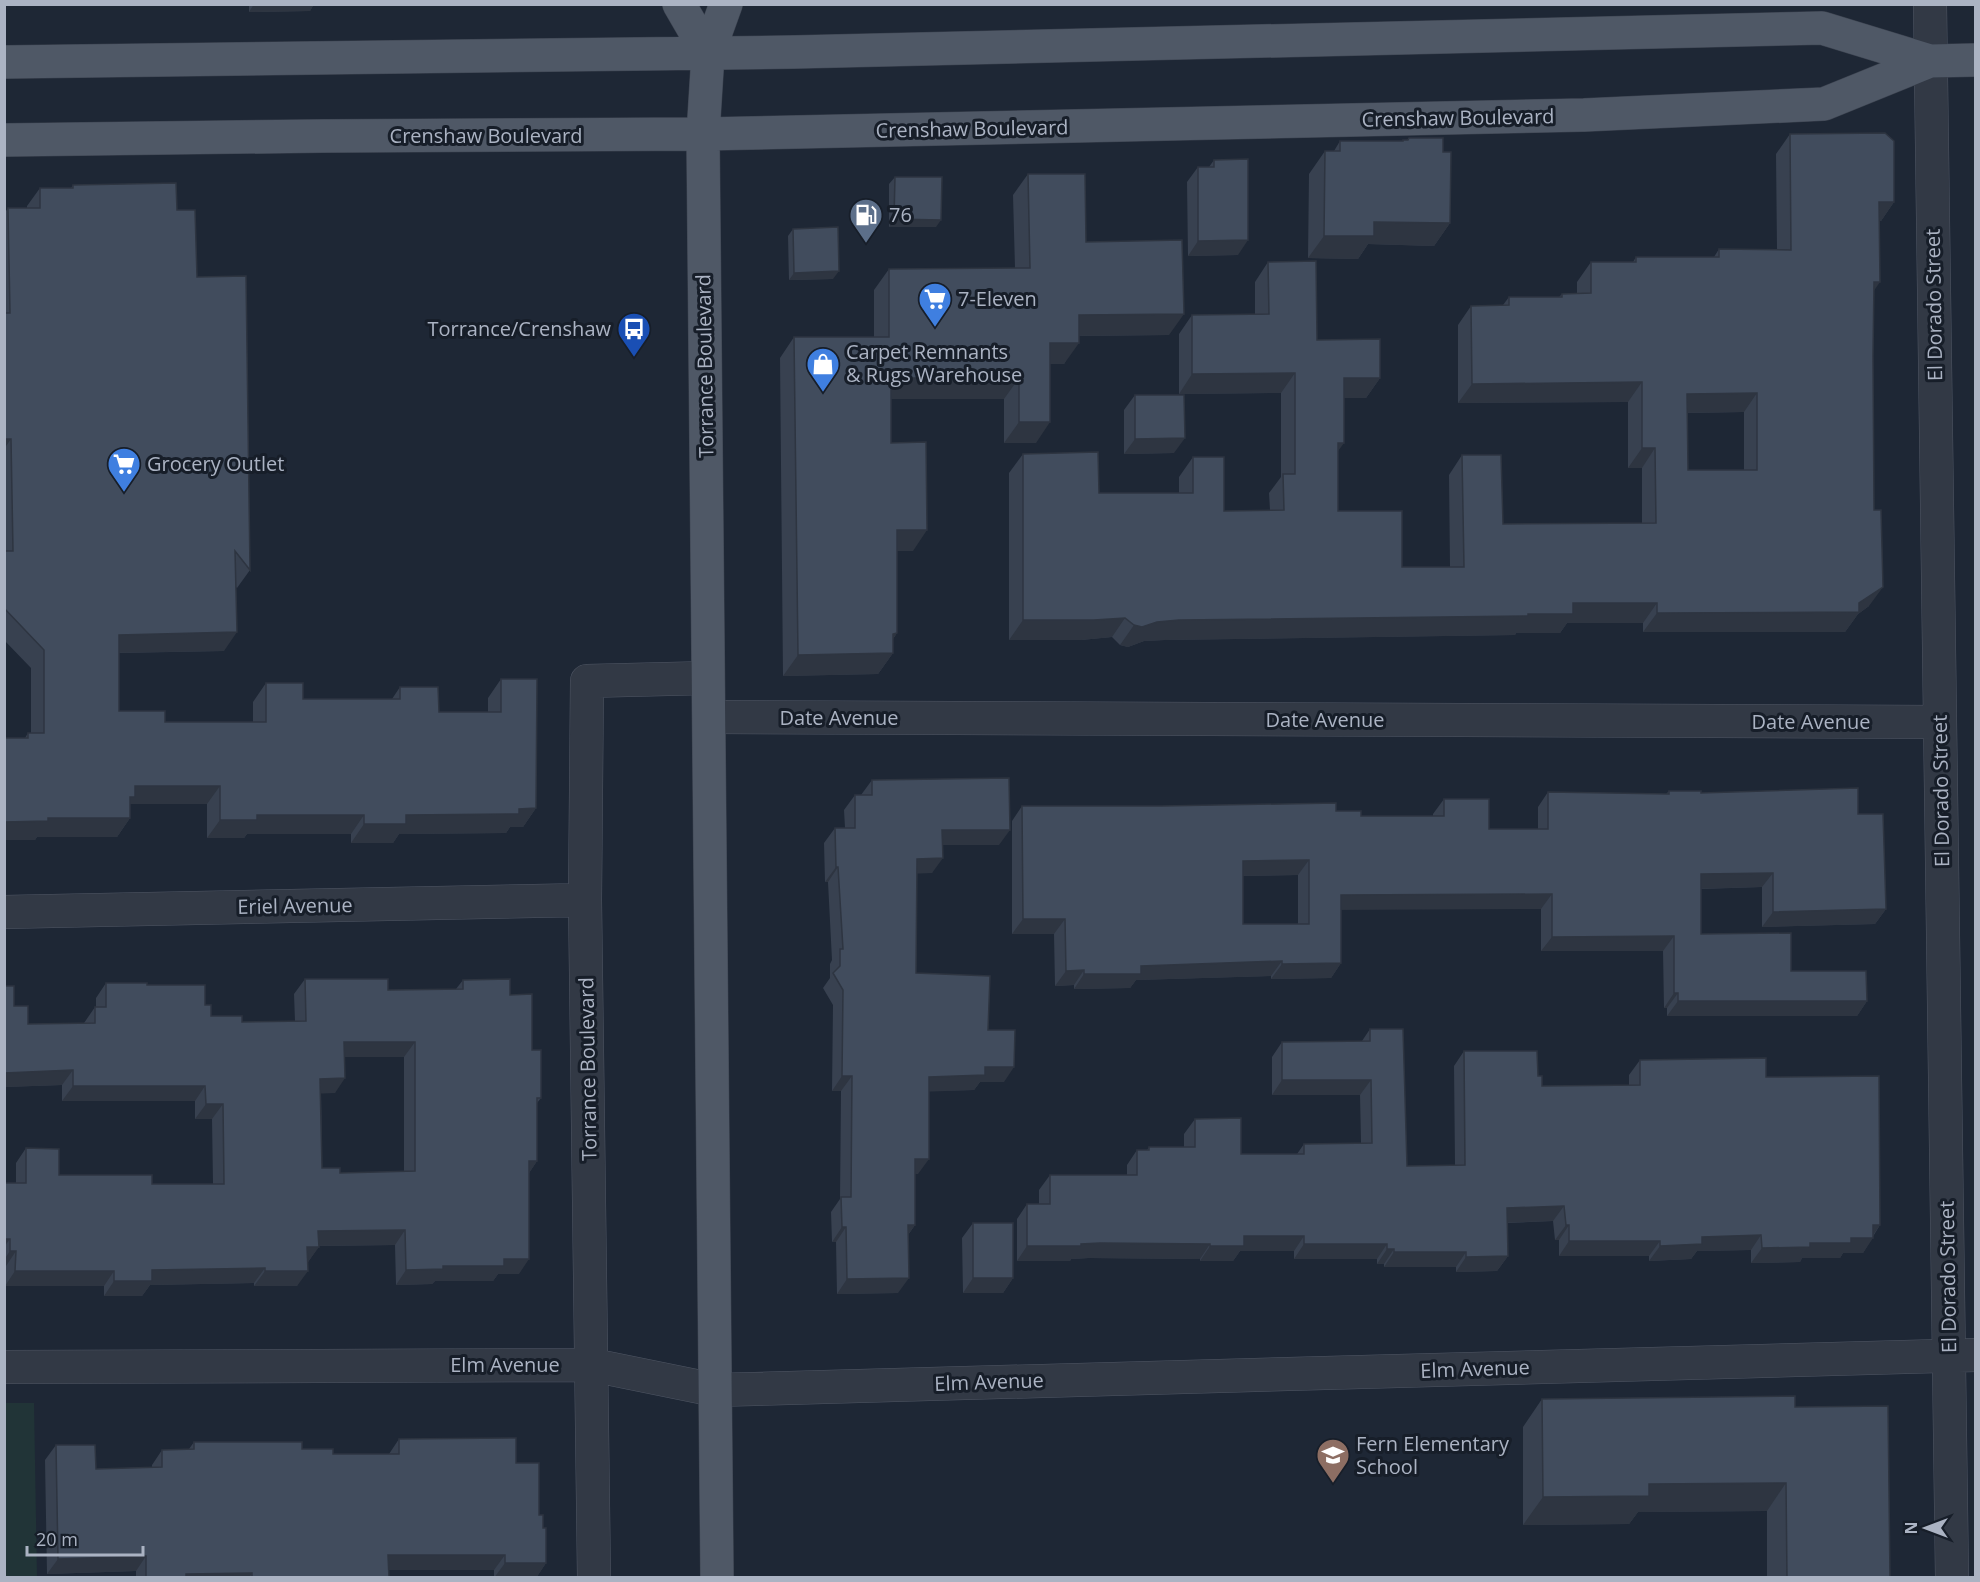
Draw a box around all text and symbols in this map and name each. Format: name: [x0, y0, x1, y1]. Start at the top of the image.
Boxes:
street label: Crenshaw Boulevard: [1361, 102, 1555, 133]
street label: Crenshaw Boulevard: [875, 113, 1069, 144]
street label: Crenshaw Boulevard: [390, 122, 582, 149]
fuel station icon: 76: [848, 197, 884, 244]
place label: 76: [889, 201, 912, 228]
street label: El Dorado Street: [1919, 229, 1948, 381]
street label: Torrance Boulevard: [689, 274, 720, 458]
supermarket icon: 7-Eleven: [917, 281, 953, 328]
place label: 7-Eleven: [958, 285, 1037, 312]
bus stop icon: Torrance/Crenshaw: [616, 311, 652, 358]
place label: Torrance/Crenshaw: [427, 315, 612, 342]
place label: Carpet Remnants & Rugs Warehouse: [846, 338, 1022, 388]
shop icon: Carpet Remnants & Rugs Warehouse: [805, 346, 841, 393]
supermarket icon: Grocery Outlet: [106, 446, 142, 493]
place label: Grocery Outlet: [147, 450, 284, 477]
street label: Date Avenue: [780, 704, 898, 731]
street label: Date Avenue: [1266, 706, 1384, 733]
street label: Date Avenue: [1752, 708, 1870, 735]
street label: El Dorado Street: [1926, 715, 1955, 867]
street label: Eriel Avenue: [237, 891, 353, 920]
street label: Torrance Boulevard: [572, 977, 603, 1161]
street label: El Dorado Street: [1933, 1201, 1962, 1353]
street label: Elm Avenue: [450, 1351, 560, 1378]
street label: Elm Avenue: [1420, 1353, 1530, 1384]
street label: Elm Avenue: [934, 1366, 1044, 1397]
place label: Fern Elementary School: [1356, 1430, 1510, 1480]
school or university icon: Fern Elementary School: [1315, 1437, 1351, 1484]
north arrow: [1896, 1498, 1956, 1558]
scale bar: [27, 1519, 142, 1557]
text: N: [1900, 1521, 1922, 1535]
text: 20 m: [36, 1527, 78, 1551]

